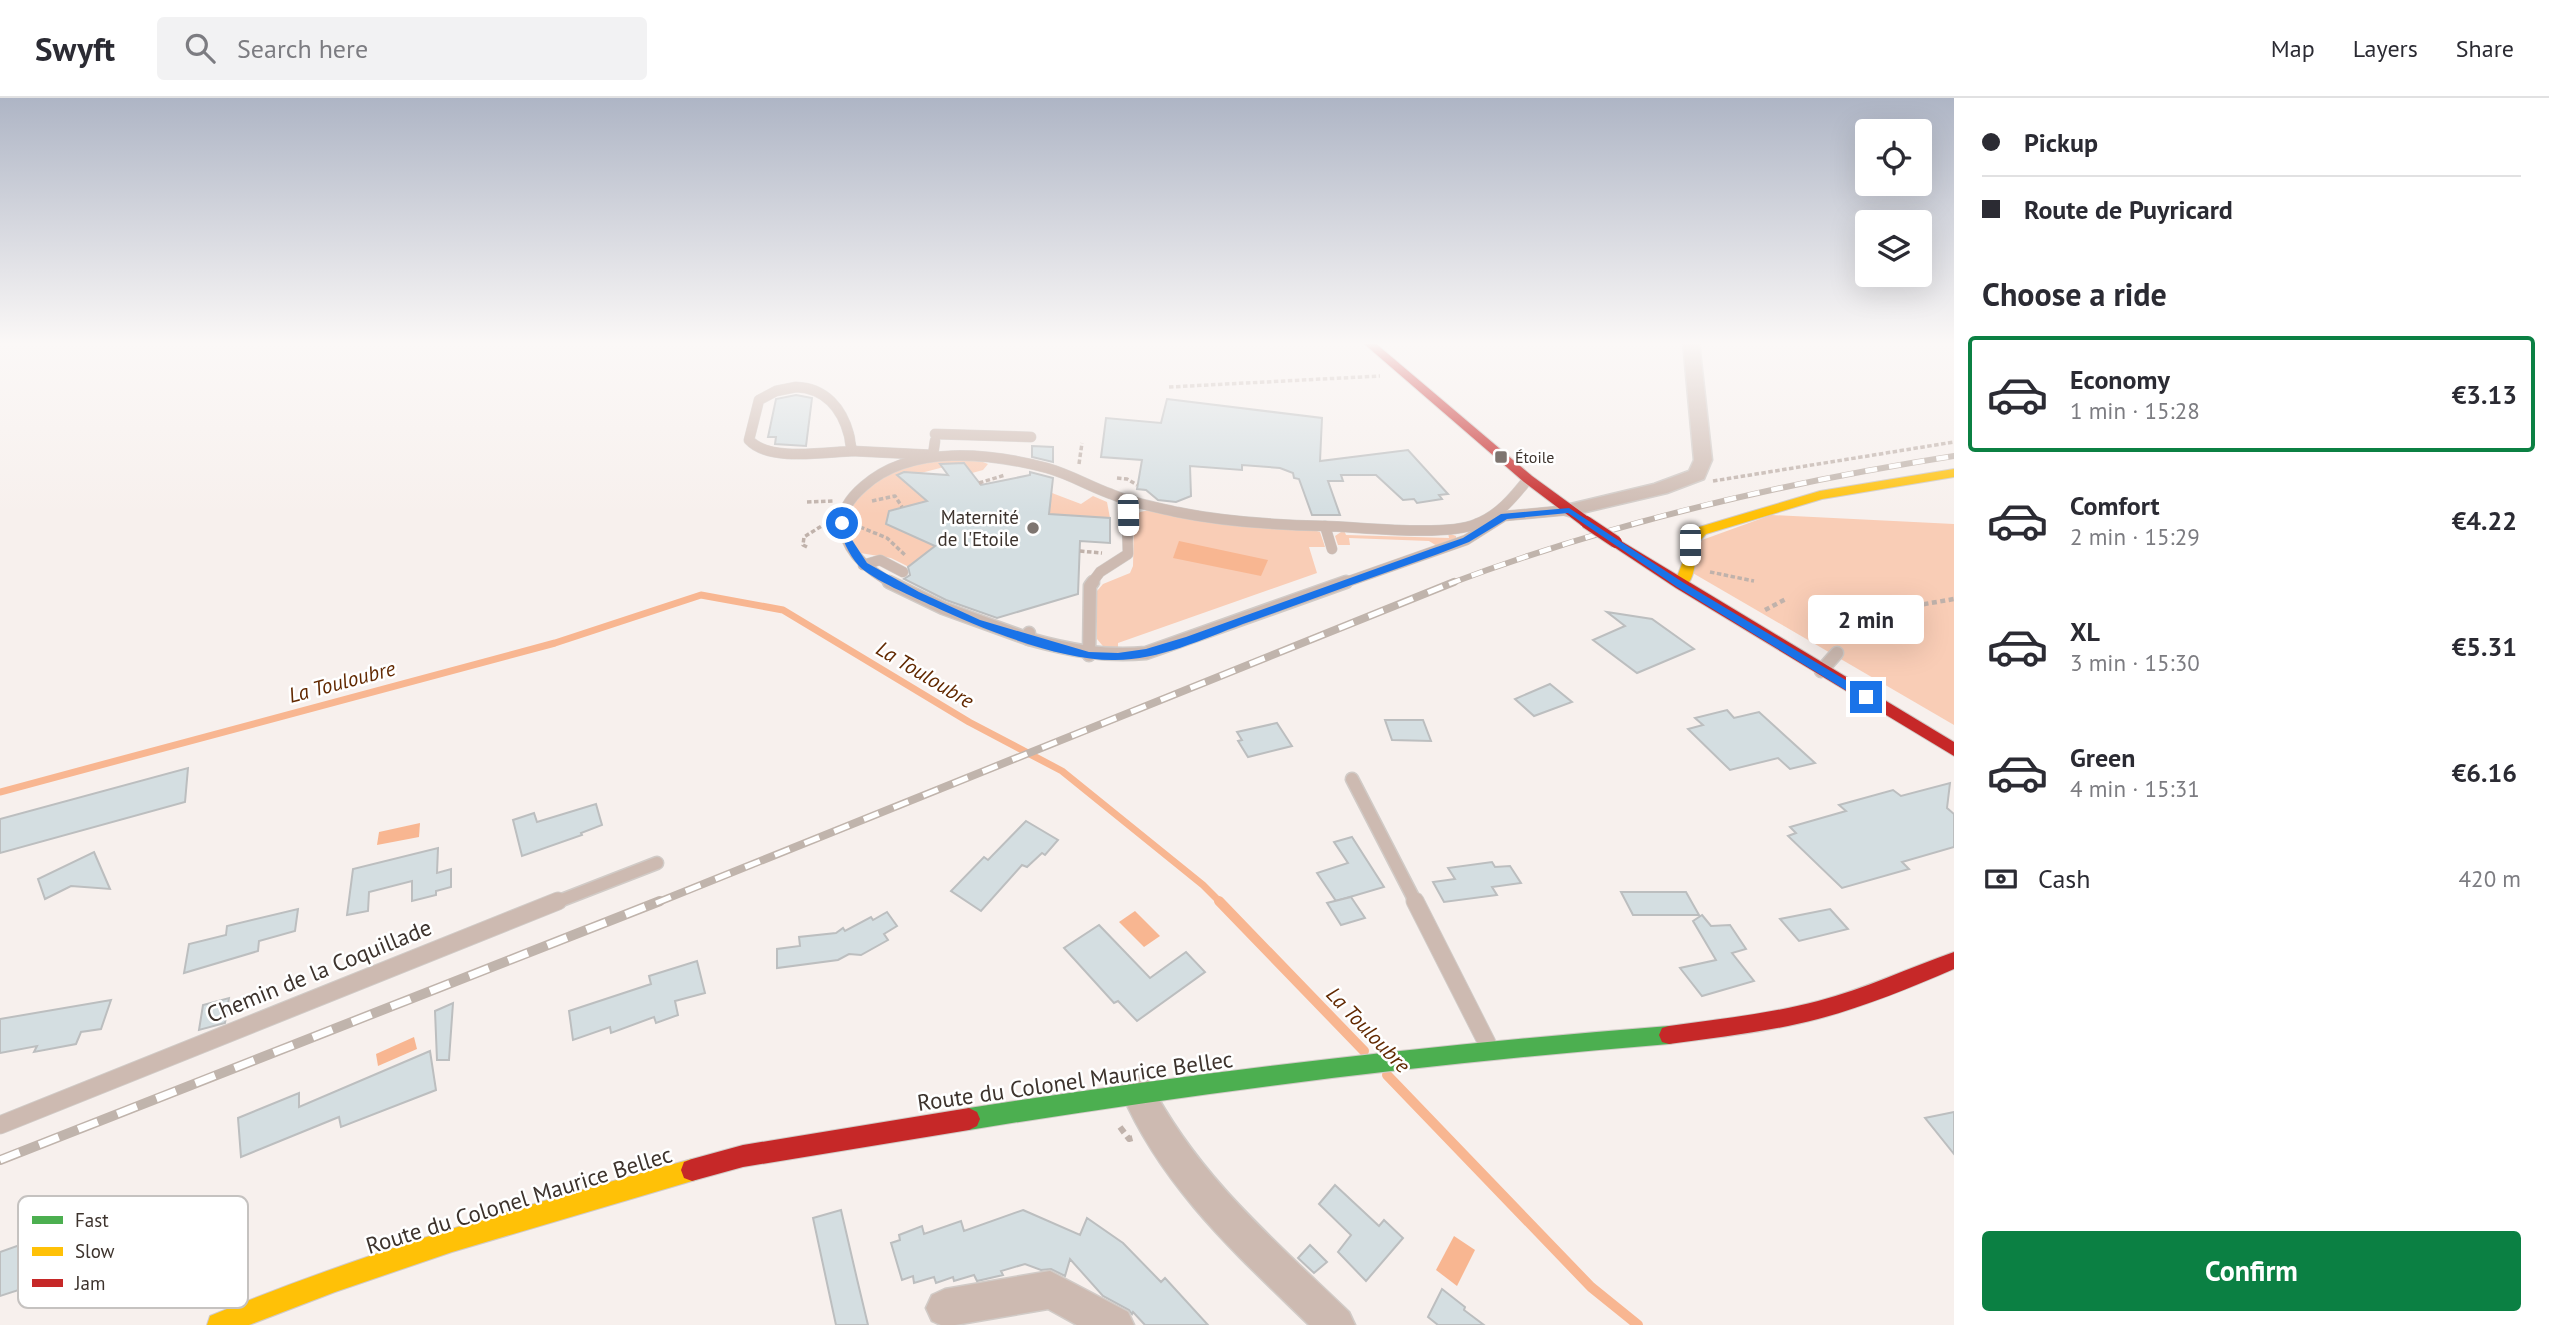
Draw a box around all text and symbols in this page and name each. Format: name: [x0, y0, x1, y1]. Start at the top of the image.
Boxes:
search box: [157, 17, 647, 80]
text: Swyft: [35, 27, 115, 70]
icon: search: [181, 29, 219, 67]
text: Search here: [237, 32, 368, 65]
text: Map: [2271, 33, 2315, 64]
text: Layers: [2353, 33, 2418, 64]
text: Share: [2456, 33, 2514, 64]
map controls: [1855, 119, 1932, 287]
button: locate: [1855, 119, 1932, 196]
text: Pickup: [2024, 126, 2098, 159]
text: Route de Puyricard: [2024, 193, 2233, 226]
button: layers: [1855, 210, 1932, 287]
text: Choose a ride: [1982, 273, 2167, 315]
icon: car: [1986, 363, 2049, 426]
text: Economy: [2070, 363, 2170, 396]
text: €3.13: [2452, 378, 2517, 411]
text: 1 min · 15:28: [2070, 396, 2200, 425]
place label: Étoile: [1515, 447, 1555, 467]
marker: Étoile: [1493, 449, 1509, 465]
icon: car: [1986, 489, 2049, 552]
text: Comfort: [2070, 489, 2160, 522]
car: [1118, 494, 1139, 536]
text: €4.22: [2452, 504, 2517, 537]
place label: Maternité de l'Etoile: [937, 505, 1019, 551]
route start: [826, 507, 858, 539]
marker: Maternité de l'Etoile: [1025, 520, 1041, 536]
text: 2 min · 15:29: [2070, 522, 2200, 551]
car: [1680, 524, 1701, 566]
callout: 2 min: [1808, 596, 1924, 644]
text: 2 min: [1838, 605, 1894, 634]
icon: car: [1986, 615, 2049, 678]
text: XL: [2070, 615, 2100, 648]
text: €5.31: [2452, 630, 2517, 663]
water label: La Touloubre: [871, 635, 979, 714]
text: 3 min · 15:30: [2070, 648, 2200, 677]
water label: La Touloubre: [286, 654, 398, 709]
route end: [1850, 681, 1882, 713]
icon: car: [1986, 741, 2049, 804]
text: Green: [2070, 741, 2135, 774]
text: €6.16: [2452, 756, 2517, 789]
text: 4 min · 15:31: [2070, 774, 2200, 803]
icon: cash: [1982, 860, 2020, 898]
text: Cash: [2038, 862, 2090, 895]
text: 420 m: [2459, 864, 2521, 893]
street label: Chemin de la Coquillade: [202, 912, 435, 1029]
water label: La Touloubre: [1321, 981, 1416, 1079]
street label: Route du Colonel Maurice Bellec: [915, 1044, 1235, 1117]
street label: Route du Colonel Maurice Bellec: [362, 1139, 675, 1260]
legend: [18, 1196, 248, 1308]
text: Fast: [75, 1208, 109, 1232]
button: Confirm: [1982, 1231, 2521, 1311]
text: Slow: [75, 1239, 115, 1263]
text: Jam: [74, 1271, 105, 1295]

